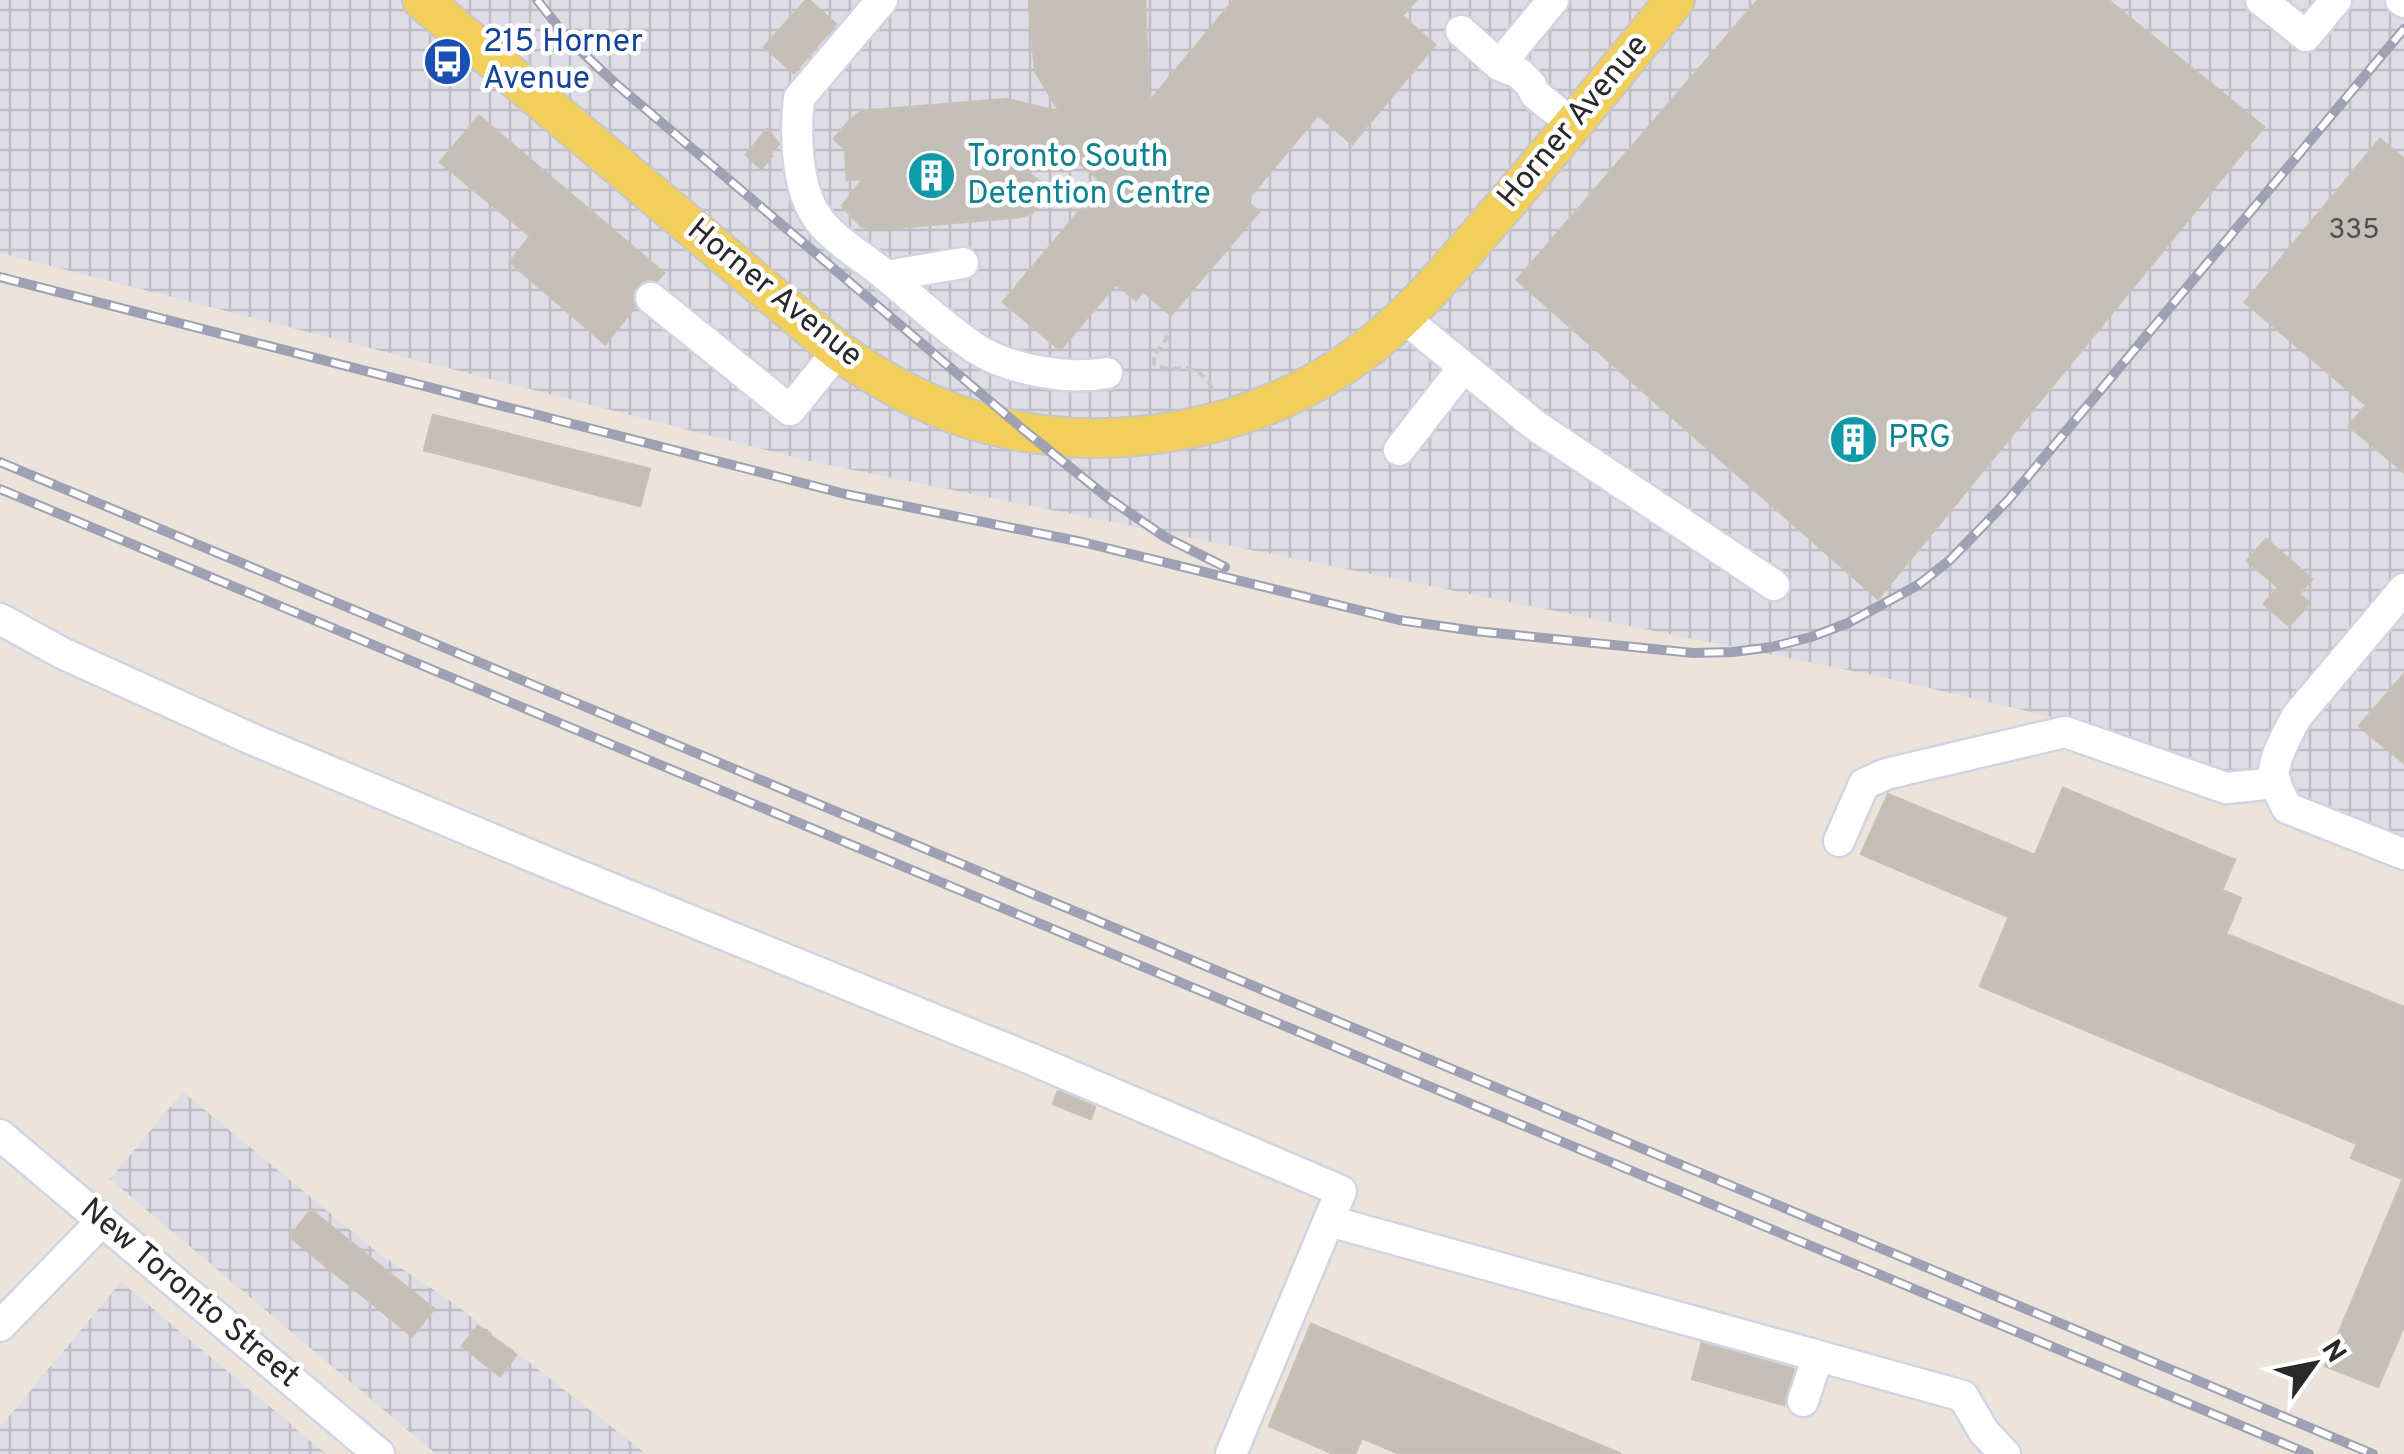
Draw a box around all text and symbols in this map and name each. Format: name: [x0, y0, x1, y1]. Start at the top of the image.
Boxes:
place label: 215 Horner Avenue: [483, 23, 643, 100]
street label: Horner Avenue: [1490, 27, 1658, 217]
bus stop icon: 215 Horner Avenue: [422, 35, 474, 87]
place label: Toronto South Detention Centre: [967, 138, 1211, 215]
building icon: Toronto South Detention Centre: [906, 150, 958, 202]
street label: Horner Avenue: [678, 211, 870, 377]
house number: 335: [2328, 213, 2380, 249]
building icon: PRG: [1827, 413, 1879, 465]
place label: PRG: [1888, 419, 1951, 459]
street label: New Toronto Street: [71, 1191, 307, 1397]
north arrow: [2264, 1314, 2364, 1414]
text: N: [2312, 1334, 2353, 1370]

